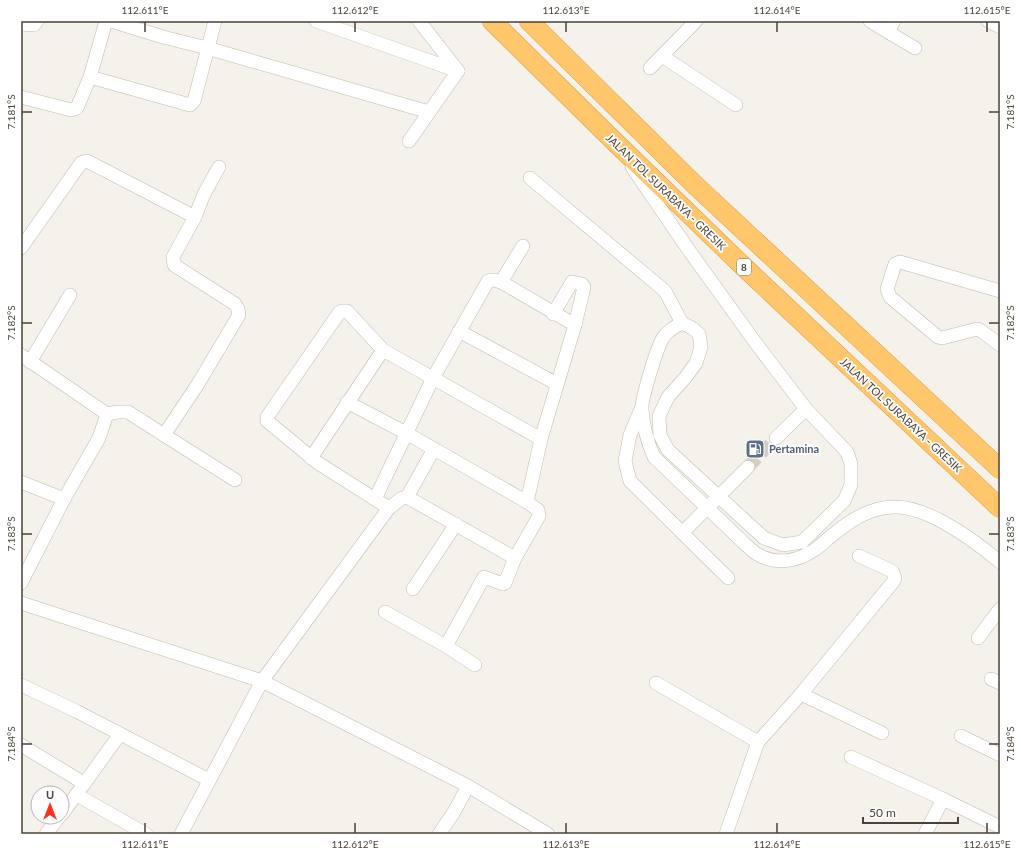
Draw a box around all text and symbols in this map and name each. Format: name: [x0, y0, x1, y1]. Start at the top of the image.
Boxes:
text: 112.611°E: [121, 4, 169, 16]
text: 112.612°E: [331, 4, 379, 16]
text: 112.613°E: [542, 4, 590, 16]
text: 112.614°E: [753, 4, 801, 16]
text: 112.615°E: [963, 4, 1011, 16]
text: 7.181°S: [5, 94, 17, 130]
text: 7.181°S: [1004, 94, 1016, 130]
street label: JALAN TOL SURABAYA - GRESIK: [604, 131, 730, 253]
road number: 8: [737, 259, 751, 275]
text: 7.182°S: [5, 305, 17, 341]
text: 7.182°S: [1004, 305, 1016, 341]
street label: JALAN TOL SURABAYA - GRESIK: [838, 355, 965, 475]
fuel station icon: Pertamina: [744, 438, 766, 460]
place label: Pertamina: [769, 442, 819, 455]
text: 7.183°S: [5, 516, 17, 552]
text: 7.183°S: [1004, 516, 1016, 552]
text: 7.184°S: [5, 726, 17, 762]
text: 7.184°S: [1004, 726, 1016, 762]
north arrow: [30, 785, 70, 825]
text: U: [46, 788, 54, 801]
scale bar: [863, 799, 958, 825]
text: 50 m: [869, 805, 896, 820]
text: 112.611°E: [121, 838, 169, 850]
text: 112.612°E: [331, 838, 379, 850]
text: 112.613°E: [542, 838, 590, 850]
text: 112.614°E: [753, 838, 801, 850]
text: 112.615°E: [963, 838, 1011, 850]

